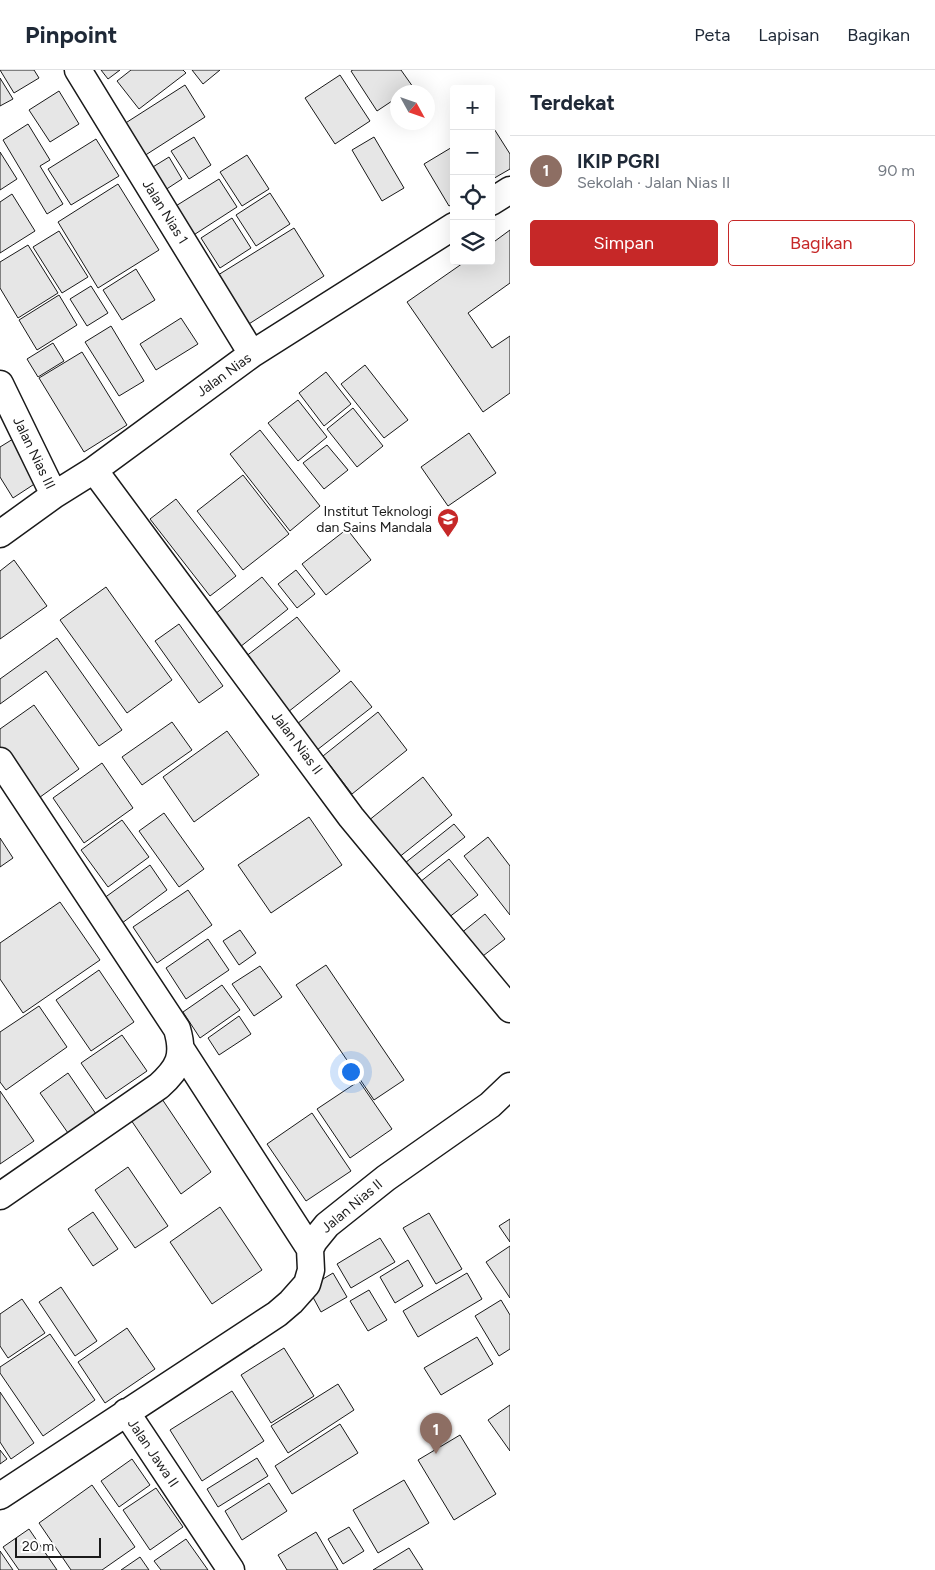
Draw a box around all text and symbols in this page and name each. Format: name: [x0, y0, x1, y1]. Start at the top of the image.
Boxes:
text: Pinpoint: [25, 20, 117, 49]
text: Peta: [694, 24, 730, 46]
text: Lapisan: [758, 24, 819, 46]
text: Bagikan: [847, 24, 910, 46]
north arrow: [390, 85, 435, 130]
map controls: [450, 85, 495, 265]
button: +: [450, 85, 495, 130]
text: Terdekat: [530, 90, 615, 115]
button: −: [450, 130, 495, 175]
text: IKIP PGRI: [577, 150, 660, 173]
text: 1: [543, 161, 549, 180]
text: 90 m: [878, 161, 915, 180]
text: Sekolah · Jalan Nias II: [577, 173, 730, 192]
button: locate: [450, 175, 495, 220]
street label: Jalan Nias 1: [138, 177, 192, 247]
button: layers: [450, 220, 495, 265]
button: Simpan: [530, 220, 718, 266]
button: Bagikan: [728, 220, 915, 266]
street label: Jalan Nias: [193, 349, 255, 401]
street label: Jalan Nias III: [9, 414, 59, 492]
place label: Institut Teknologi dan Sains Mandala: [316, 503, 432, 536]
school or university icon: Institut Teknologi dan Sains Mandala: [436, 507, 460, 538]
street label: Jalan Nias II: [268, 708, 326, 778]
your location: [338, 1059, 364, 1085]
street label: Jalan Nias II: [318, 1175, 386, 1237]
pin: 1: [420, 1413, 452, 1454]
street label: Jalan Jawa II: [124, 1415, 182, 1491]
scale bar: [15, 1535, 101, 1558]
text: 20 m: [22, 1538, 54, 1555]

